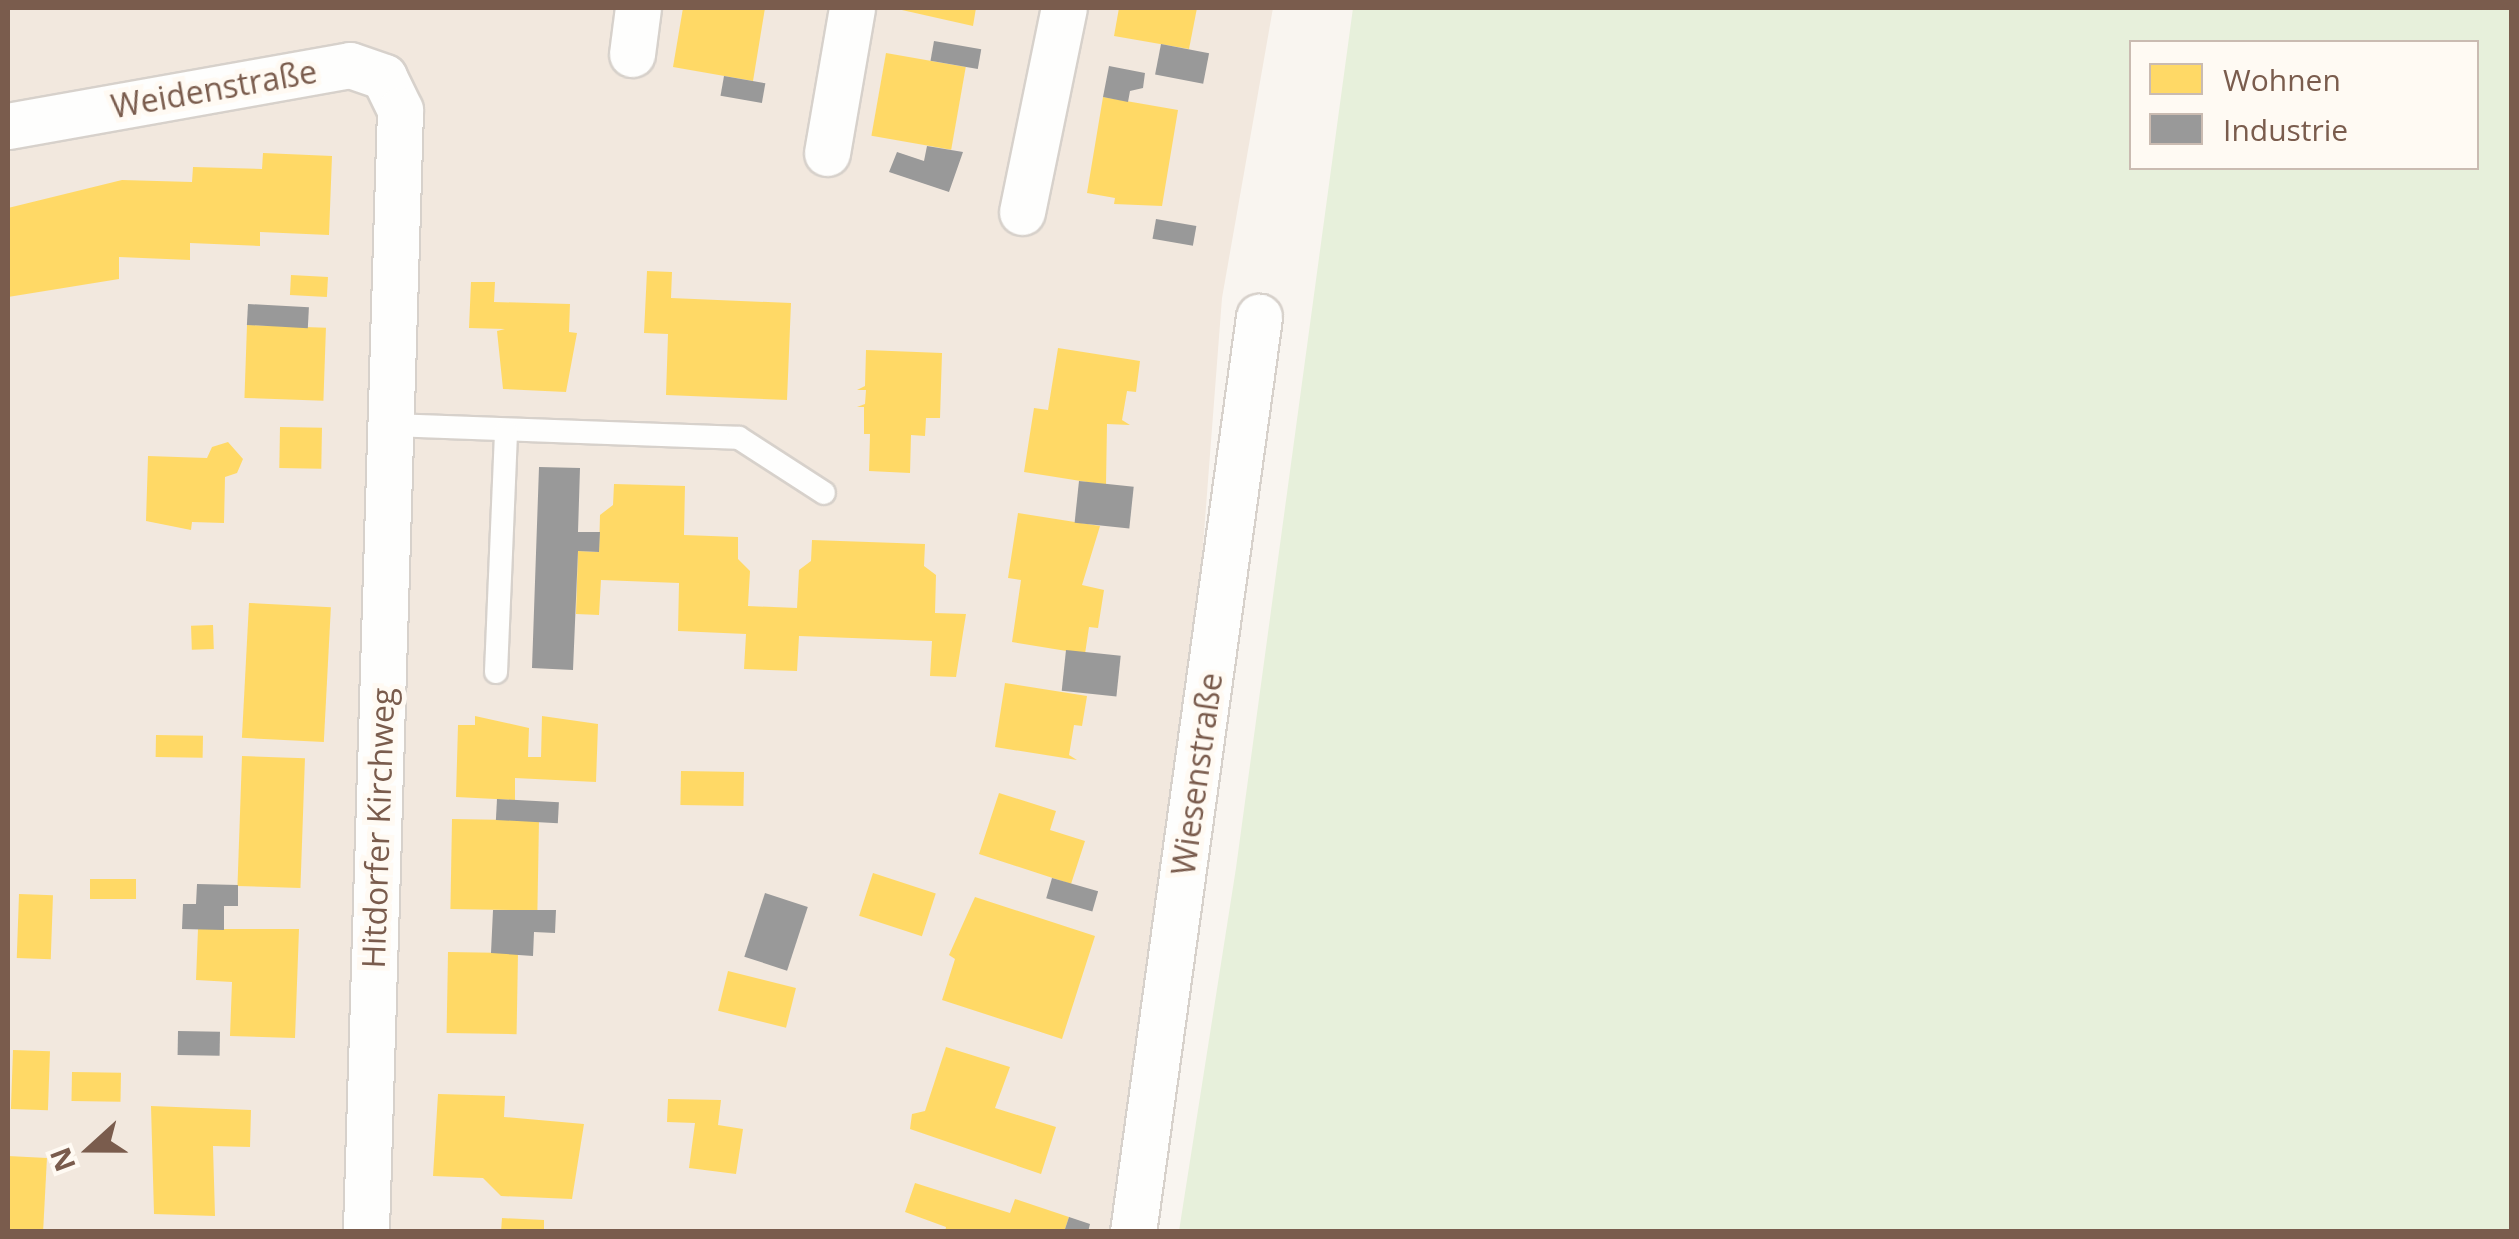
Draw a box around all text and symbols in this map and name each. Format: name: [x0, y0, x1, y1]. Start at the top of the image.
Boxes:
legend: [2129, 40, 2479, 170]
street label: Weidenstraße: [108, 52, 320, 126]
text: Wohnen: [2223, 59, 2341, 100]
text: Industrie: [2223, 109, 2348, 150]
street label: Wiesenstraße: [1164, 670, 1230, 878]
street label: Hitdorfer Kirchweg: [354, 687, 402, 969]
north arrow: [40, 1099, 140, 1199]
text: N: [40, 1142, 84, 1177]

